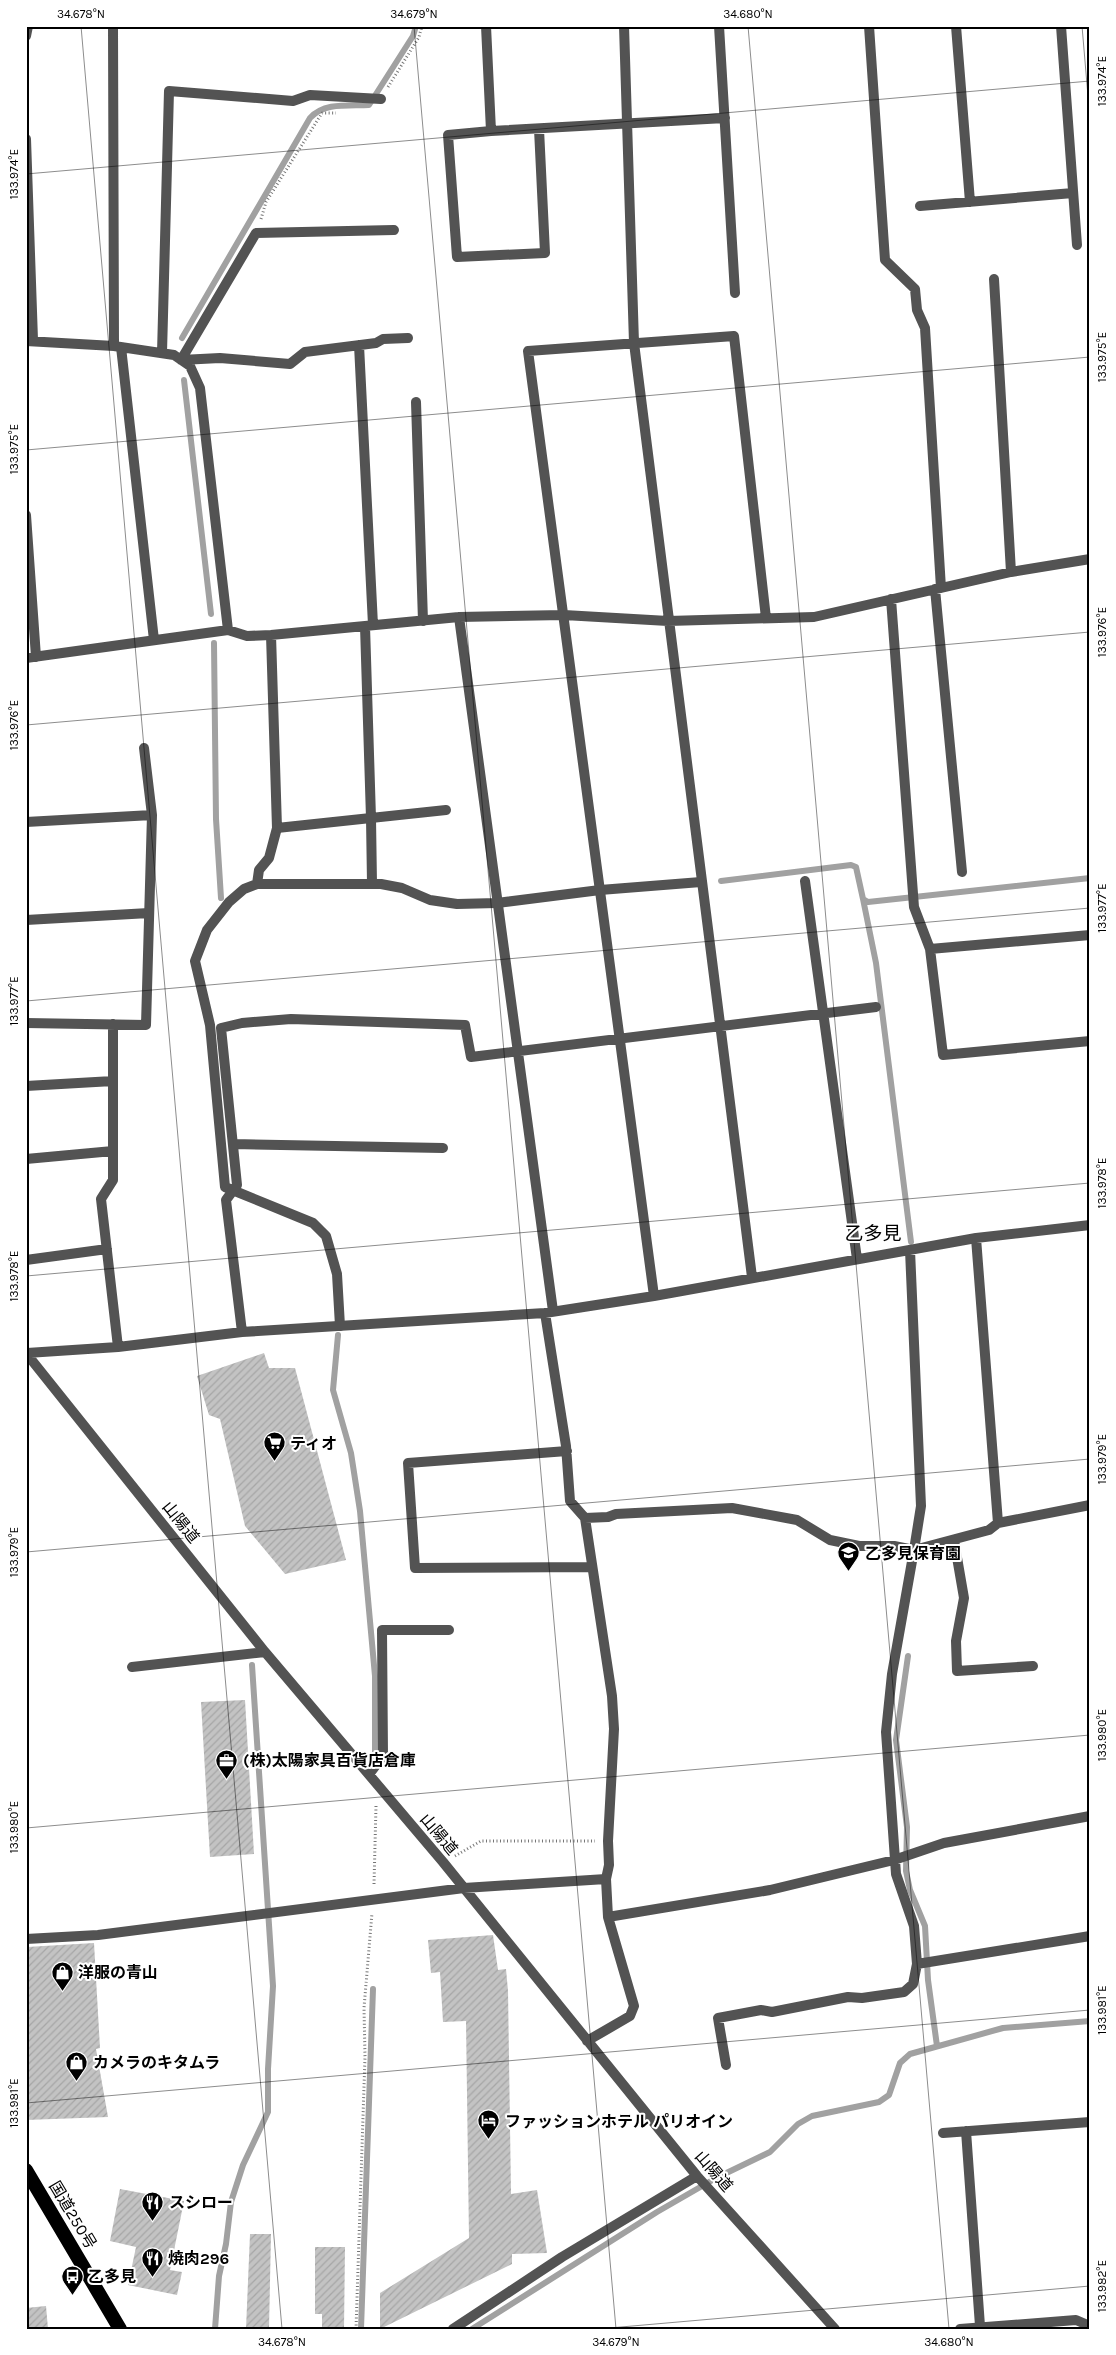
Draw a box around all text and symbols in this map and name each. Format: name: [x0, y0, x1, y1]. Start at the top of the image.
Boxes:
text: 34.678°N: [57, 7, 105, 21]
text: 34.679°N: [390, 7, 438, 21]
text: 34.680°N: [723, 7, 773, 21]
text: 133.974°E: [1095, 56, 1109, 106]
text: 133.974°E: [7, 149, 21, 199]
text: 133.975°E: [1095, 332, 1109, 382]
text: 133.975°E: [7, 424, 21, 474]
text: 133.976°E: [1095, 607, 1109, 657]
text: 133.976°E: [7, 700, 21, 750]
text: 133.977°E: [1095, 883, 1109, 933]
text: 133.977°E: [7, 976, 21, 1026]
text: 133.978°E: [1095, 1157, 1109, 1209]
district label: 乙多見: [844, 1223, 902, 1245]
text: 133.978°E: [7, 1250, 21, 1302]
supermarket icon: ティオ: [262, 1431, 286, 1462]
place label: ティオ: [290, 1434, 337, 1453]
text: 133.979°E: [1095, 1434, 1109, 1484]
street label: 山陽道: [159, 1497, 203, 1547]
text: 133.979°E: [7, 1527, 21, 1577]
school or university icon: 乙多見保育園: [837, 1541, 861, 1572]
place label: 乙多見保育園: [865, 1544, 961, 1563]
text: 133.980°E: [1095, 1709, 1109, 1761]
office icon: (株)太陽家具百貨店倉庫: [215, 1748, 239, 1779]
place label: (株)太陽家具百貨店倉庫: [243, 1751, 416, 1770]
text: 133.980°E: [7, 1801, 21, 1853]
street label: 山陽道: [416, 1810, 462, 1858]
shop icon: 洋服の青山: [50, 1960, 74, 1991]
place label: 洋服の青山: [78, 1963, 158, 1982]
text: 133.981°E: [1095, 1985, 1109, 2035]
shop icon: カメラのキタムラ: [65, 2050, 89, 2081]
place label: カメラのキタムラ: [93, 2053, 220, 2072]
text: 133.981°E: [7, 2078, 21, 2128]
hotel icon: ファッションホテル パリオイン: [477, 2109, 501, 2140]
place label: ファッションホテル パリオイン: [505, 2112, 733, 2131]
street label: 山陽道: [691, 2147, 737, 2195]
street label: 国道250号: [45, 2178, 101, 2252]
restaurant icon: スシロー: [141, 2190, 165, 2221]
place label: スシロー: [169, 2193, 233, 2212]
restaurant icon: 焼肉296: [140, 2246, 164, 2277]
place label: 焼肉296: [168, 2249, 229, 2268]
text: 133.982°E: [1095, 2260, 1109, 2312]
bus stop icon: 乙多見: [60, 2264, 84, 2295]
place label: 乙多見: [88, 2267, 136, 2286]
text: 34.678°N: [258, 2335, 306, 2349]
text: 34.679°N: [592, 2335, 640, 2349]
text: 34.680°N: [924, 2335, 974, 2349]

